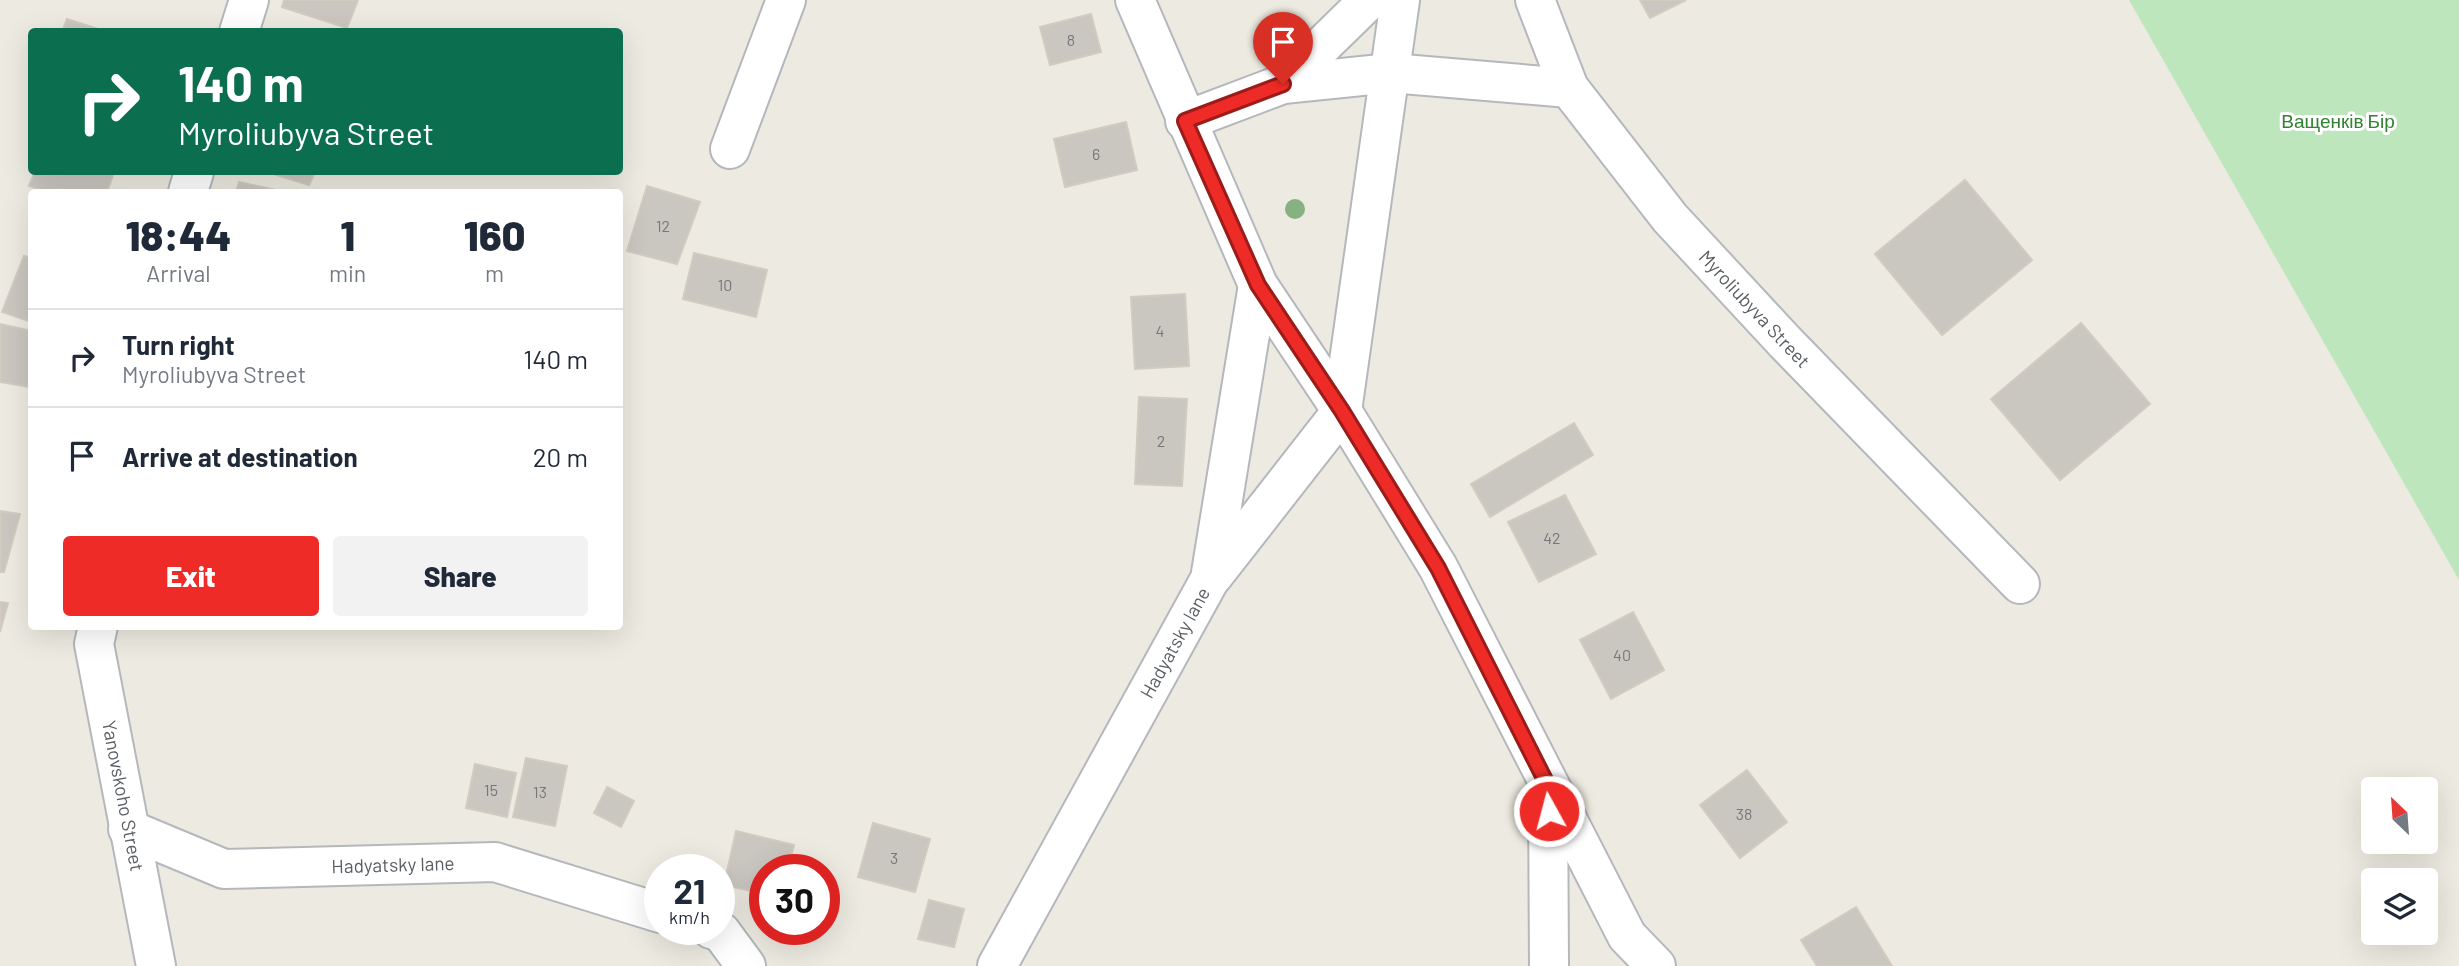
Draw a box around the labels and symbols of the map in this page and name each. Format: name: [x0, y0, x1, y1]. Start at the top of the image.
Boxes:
pin: [1253, 12.0, 1313, 84]
house number: 8: [1067, 30, 1075, 49]
park label: Ващенків Бір: [2281, 109, 2395, 132]
house number: 6: [1092, 144, 1100, 163]
house number: 12: [656, 216, 670, 235]
street label: Myroliubyva Street: [1695, 245, 1815, 372]
house number: 10: [718, 275, 732, 294]
house number: 4: [1156, 321, 1164, 340]
house number: 2: [1157, 431, 1165, 450]
house number: 42: [1543, 528, 1561, 547]
street label: Hadyatsky lane: [1135, 583, 1214, 702]
house number: 40: [1613, 645, 1631, 664]
street label: Yanovskoho Street: [98, 718, 149, 873]
position arrow: [1512, 774, 1586, 848]
north arrow: [2361, 777, 2438, 854]
house number: 15: [484, 780, 498, 799]
house number: 13: [533, 782, 547, 801]
house number: 38: [1736, 804, 1752, 823]
house number: 3: [890, 848, 898, 867]
street label: Hadyatsky lane: [331, 851, 455, 877]
speed limit sign: 30: [749, 854, 840, 945]

